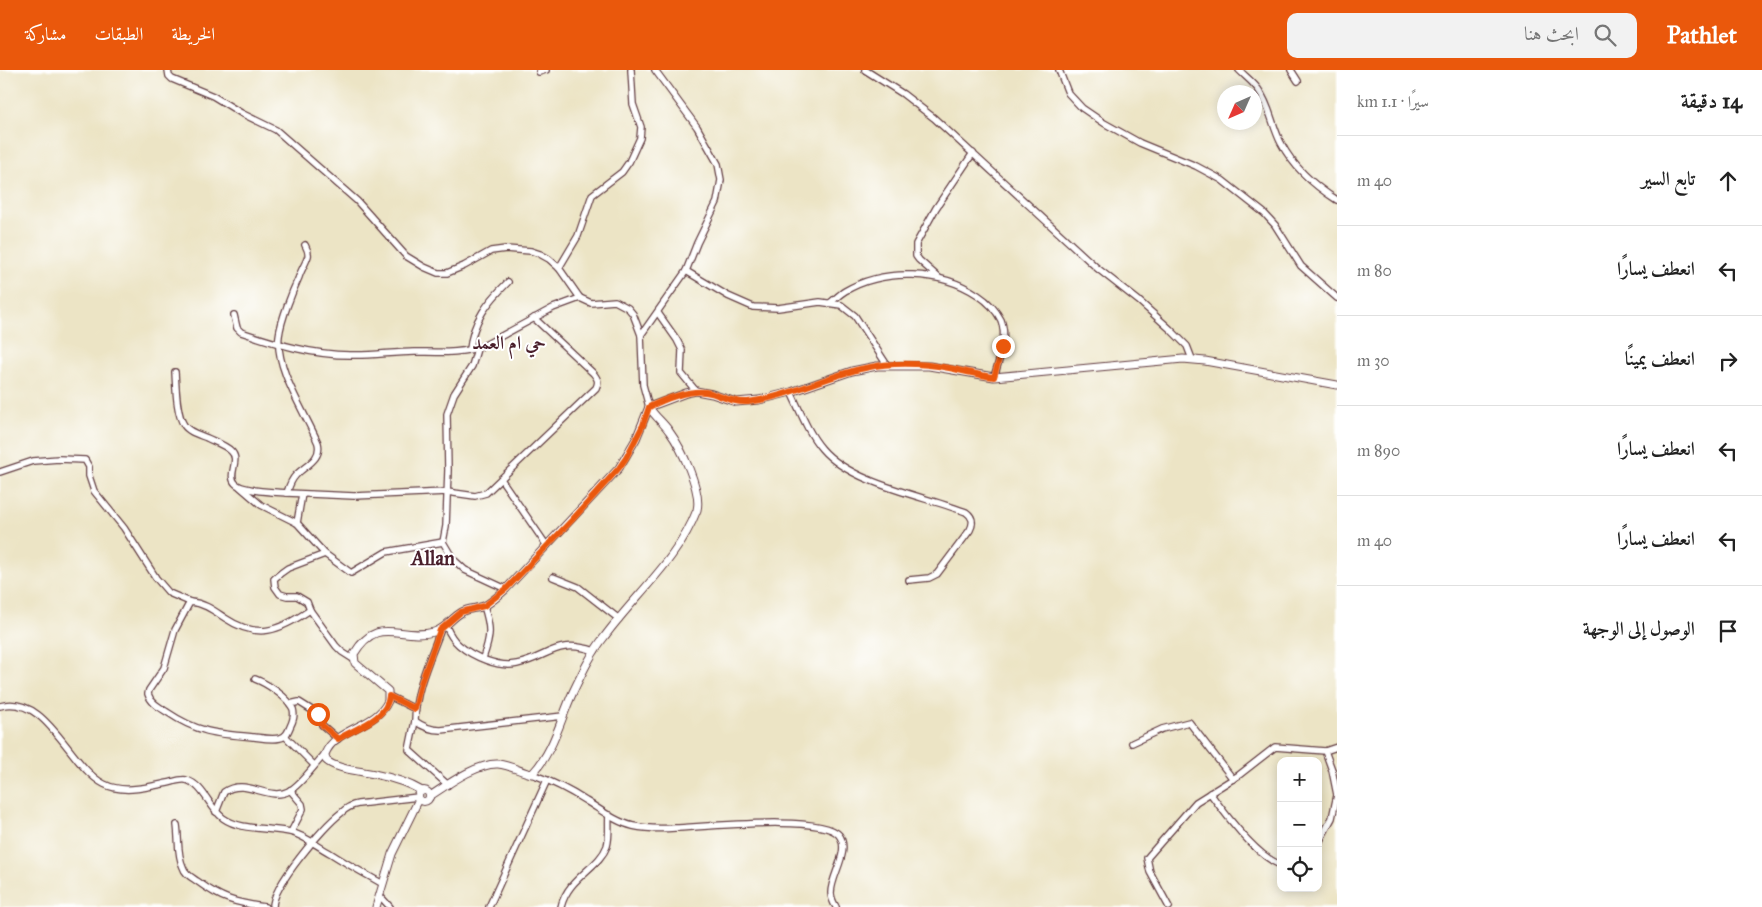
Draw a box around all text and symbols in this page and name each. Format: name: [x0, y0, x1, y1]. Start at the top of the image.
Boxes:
search box: [1287, 13, 1637, 58]
text: Pathlet: [1667, 20, 1737, 50]
icon: search: [1591, 21, 1619, 49]
text: ابحث هنا: [1524, 22, 1579, 45]
text: مشاركة: [25, 23, 66, 45]
text: الطبقات: [94, 23, 143, 45]
text: الخريطة: [171, 23, 215, 45]
north arrow: [1217, 85, 1262, 130]
text: 14 دقيقة: [1681, 88, 1742, 114]
text: سيرًا · 1.1 km: [1357, 92, 1429, 111]
text: تابع السير: [1641, 167, 1695, 190]
icon: ahead: [1714, 167, 1742, 195]
text: 40 m: [1357, 171, 1392, 190]
text: انعطف يسارًا: [1617, 257, 1695, 280]
icon: left: [1714, 257, 1742, 285]
text: 80 m: [1357, 261, 1392, 280]
district label: حي ام العمد: [472, 331, 546, 360]
route end: [992, 335, 1015, 358]
text: انعطف يمينًا: [1625, 347, 1695, 370]
icon: right: [1714, 347, 1742, 375]
text: 30 m: [1357, 351, 1390, 370]
text: انعطف يسارًا: [1617, 437, 1695, 460]
icon: left: [1714, 437, 1742, 465]
text: 890 m: [1357, 441, 1400, 460]
text: انعطف يسارًا: [1617, 527, 1695, 550]
icon: left: [1714, 527, 1742, 555]
text: 40 m: [1357, 531, 1392, 550]
district label: Allan: [409, 546, 455, 570]
text: الوصول إلى الوجهة: [1583, 617, 1695, 640]
icon: arrive: [1714, 617, 1742, 645]
route start: [307, 703, 330, 726]
map controls: [1277, 757, 1322, 892]
button: +: [1277, 757, 1322, 802]
button: −: [1277, 802, 1322, 847]
button: locate: [1277, 847, 1322, 892]

